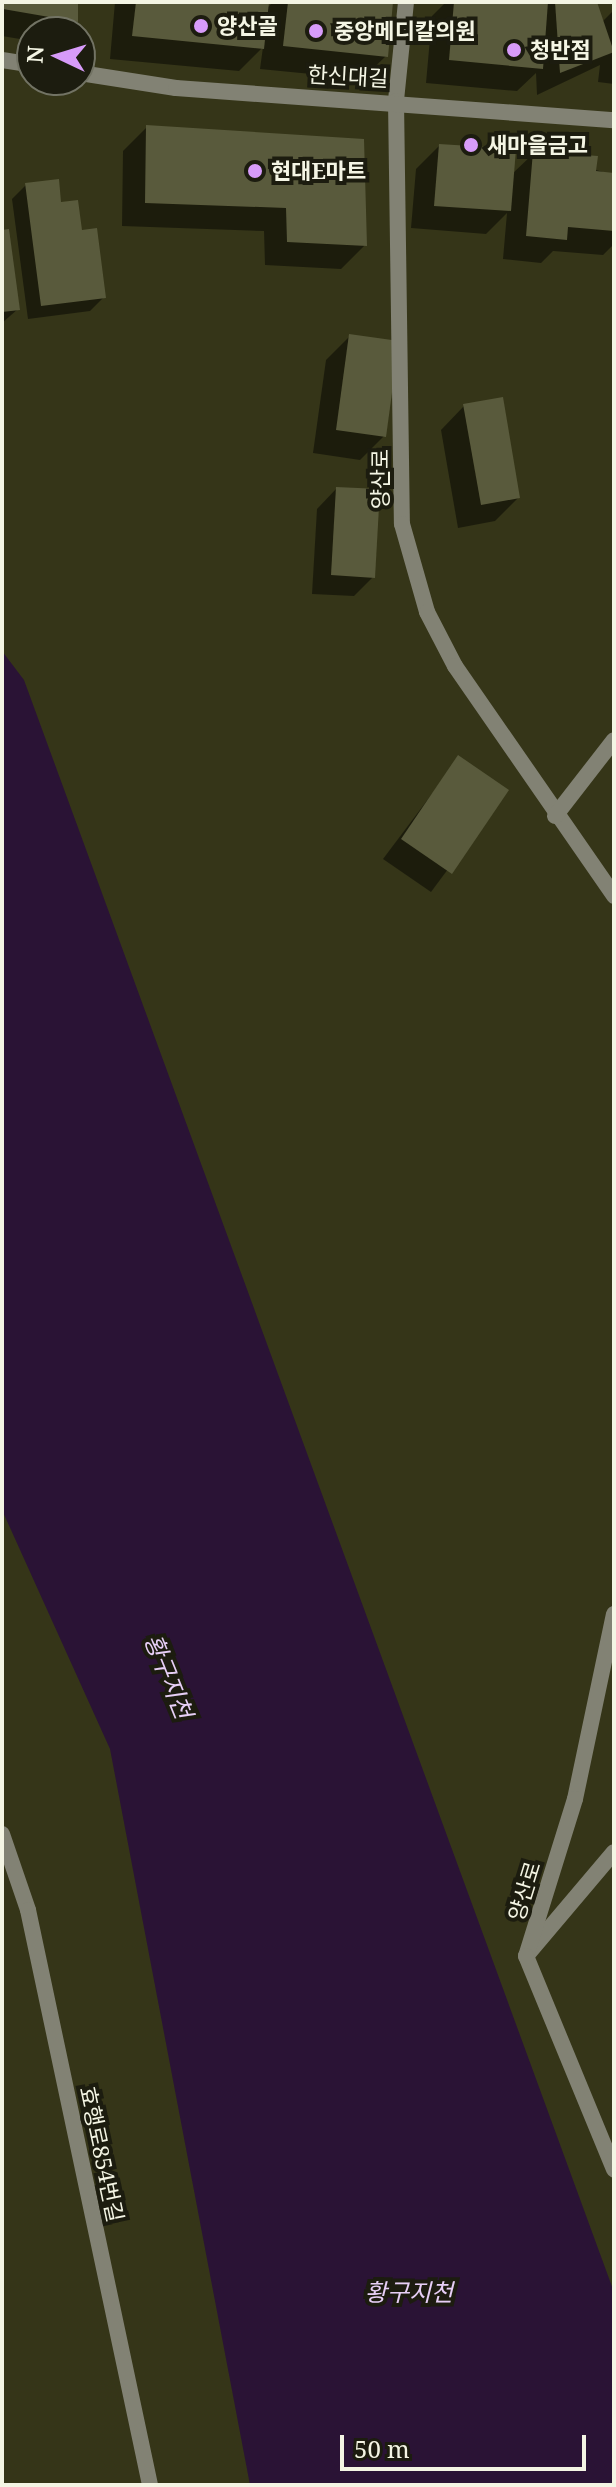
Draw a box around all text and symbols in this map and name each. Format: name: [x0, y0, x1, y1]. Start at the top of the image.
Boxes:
place label: 양산골: [217, 13, 278, 39]
north arrow: [16, 16, 96, 96]
marker: 양산골: [192, 17, 210, 35]
place label: 중앙메디칼의원: [334, 18, 476, 44]
marker: 중앙메디칼의원: [305, 20, 327, 42]
place label: 청반점: [530, 37, 591, 63]
marker: 청반점: [505, 41, 523, 59]
text: N: [18, 45, 50, 64]
street label: 한신대길: [307, 61, 389, 91]
place label: 새마을금고: [487, 132, 588, 158]
marker: 새마을금고: [462, 136, 480, 154]
place label: 현대E마트: [271, 158, 366, 184]
marker: 현대E마트: [246, 162, 264, 180]
street label: 양산로: [367, 449, 393, 509]
water label: 황구지천: [139, 1630, 199, 1722]
street label: 양산로: [503, 1858, 545, 1924]
street label: 효행로854번길: [75, 2084, 129, 2224]
water label: 황구지천: [365, 2278, 453, 2306]
scale bar: [344, 2419, 590, 2469]
text: 50 m: [354, 2432, 410, 2465]

